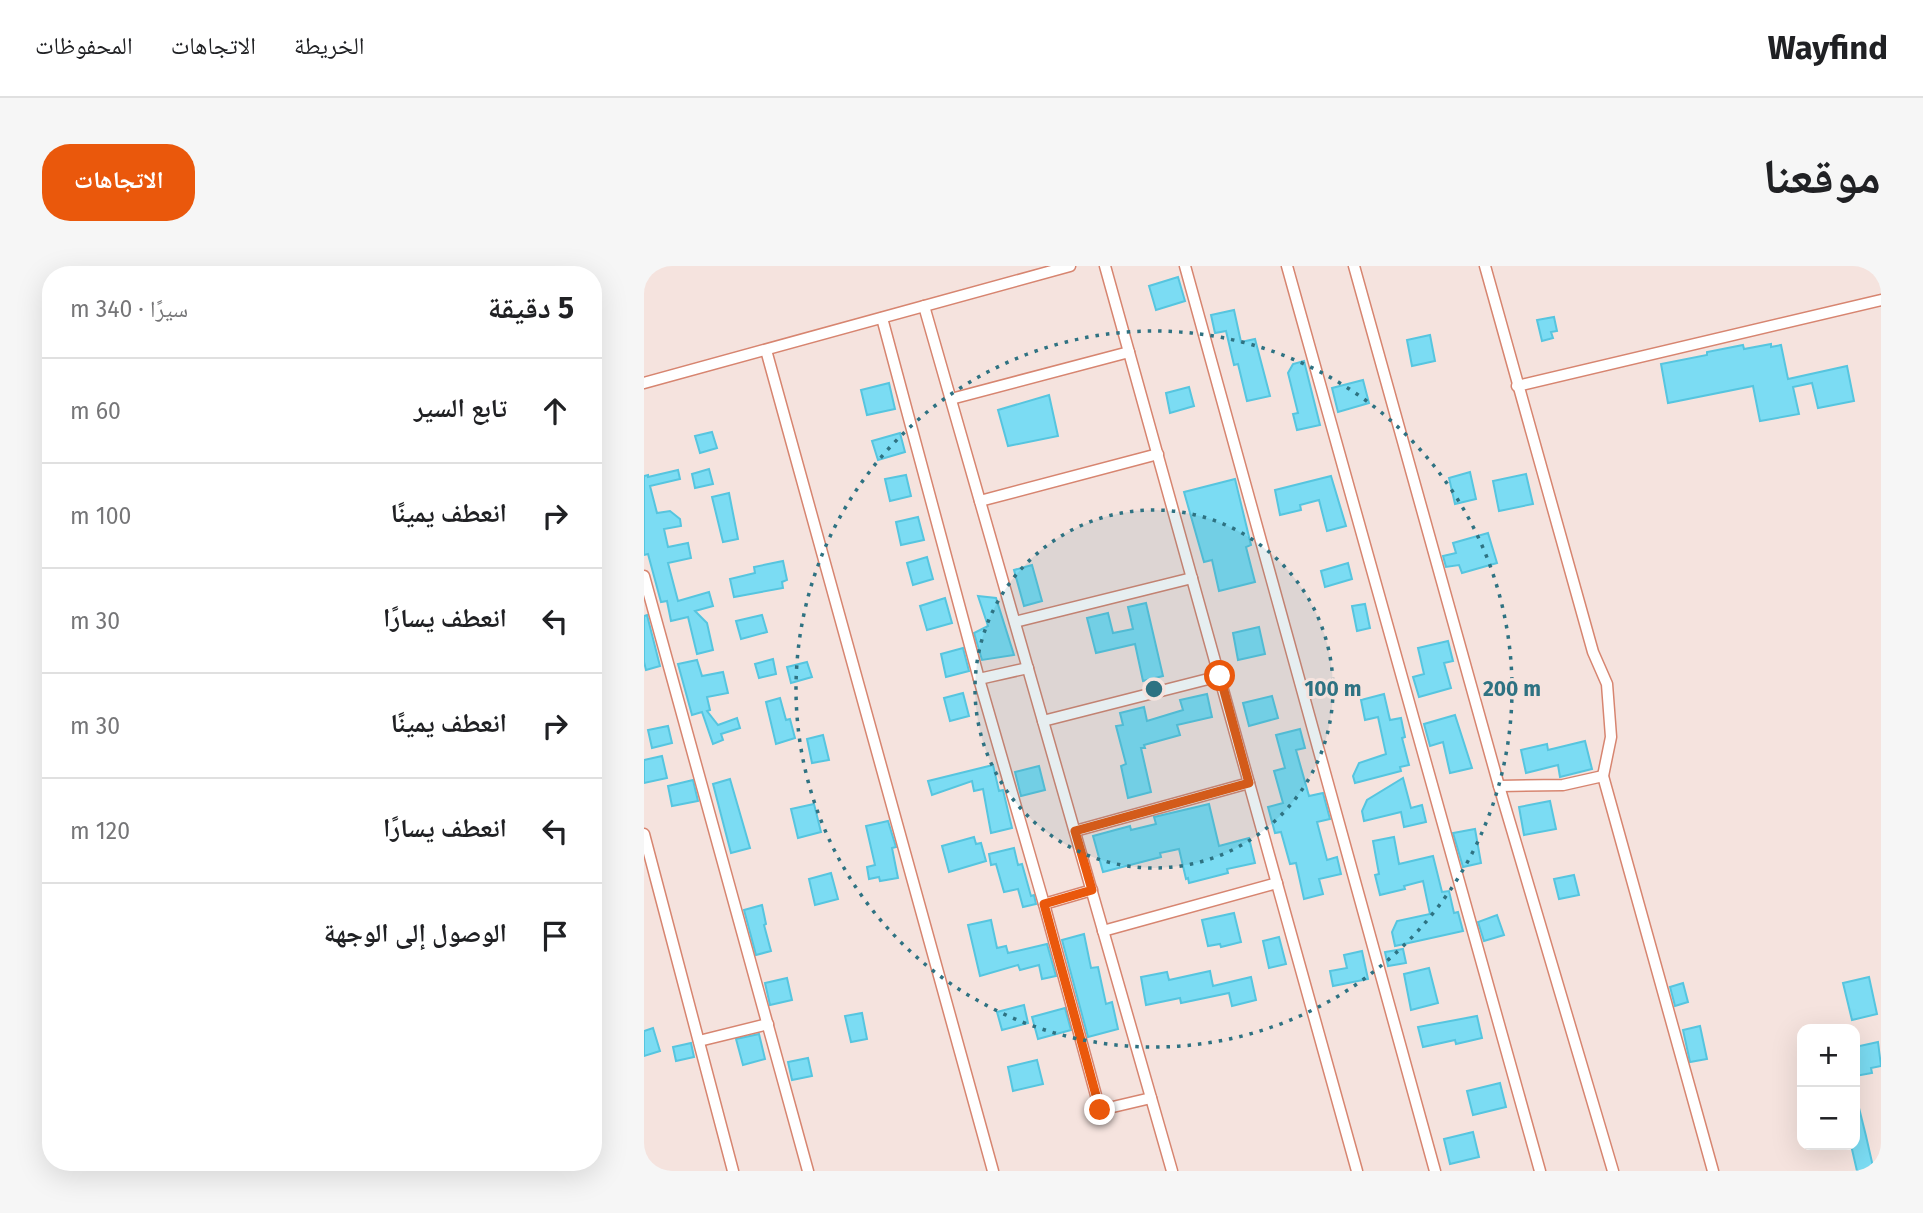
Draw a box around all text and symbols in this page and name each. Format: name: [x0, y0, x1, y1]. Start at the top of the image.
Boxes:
text: Wayfind: [1768, 28, 1888, 68]
text: المحفوظات: [35, 32, 133, 60]
text: الاتجاهات: [171, 32, 256, 60]
text: الخريطة: [294, 32, 365, 60]
button: الاتجاهات: [42, 144, 195, 221]
text: موقعنا: [1763, 147, 1881, 206]
text: 5 دقيقة: [488, 290, 574, 326]
text: سيرًا · 340 m: [70, 295, 188, 323]
icon: ahead: [536, 392, 574, 430]
text: تابع السير: [414, 393, 507, 424]
text: 60 m: [70, 397, 121, 425]
icon: right: [536, 497, 574, 535]
text: انعطف يمينًا: [391, 498, 507, 529]
text: 100 m: [70, 502, 131, 530]
icon: left: [536, 602, 574, 640]
text: انعطف يسارًا: [383, 603, 507, 634]
text: 30 m: [70, 607, 120, 635]
route start: [1204, 660, 1235, 691]
text: 100 m: [1304, 676, 1362, 702]
text: 200 m: [1483, 676, 1541, 702]
centre of rings: [1142, 677, 1166, 701]
icon: right: [536, 707, 574, 745]
text: انعطف يمينًا: [391, 708, 507, 739]
text: 30 m: [70, 712, 120, 740]
icon: left: [536, 812, 574, 850]
text: انعطف يسارًا: [383, 813, 507, 844]
text: 120 m: [70, 817, 130, 845]
icon: arrive: [536, 917, 574, 955]
text: الوصول إلى الوجهة: [324, 918, 507, 949]
map controls: [1797, 1024, 1860, 1150]
button: +: [1797, 1024, 1860, 1087]
button: −: [1797, 1087, 1860, 1150]
route end: [1084, 1094, 1115, 1125]

